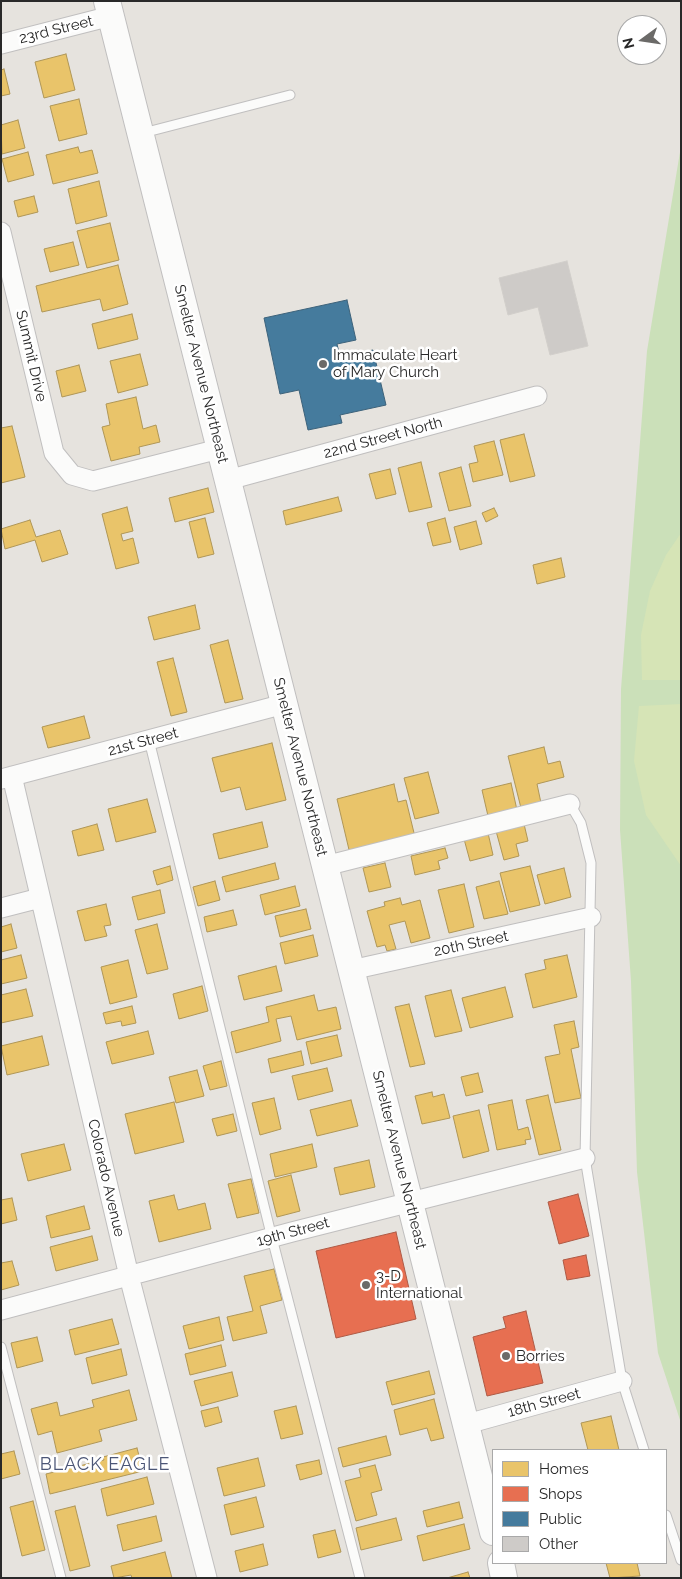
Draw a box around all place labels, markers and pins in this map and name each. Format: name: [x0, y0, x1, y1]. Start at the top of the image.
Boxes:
place label: Immaculate Heart of Mary Church: [333, 346, 458, 381]
marker: Immaculate Heart of Mary Church: [317, 358, 329, 370]
place label: 3-D International: [376, 1267, 462, 1302]
marker: 3-D International: [360, 1279, 372, 1291]
place label: Borries: [516, 1347, 565, 1365]
marker: Borries: [500, 1350, 512, 1362]

